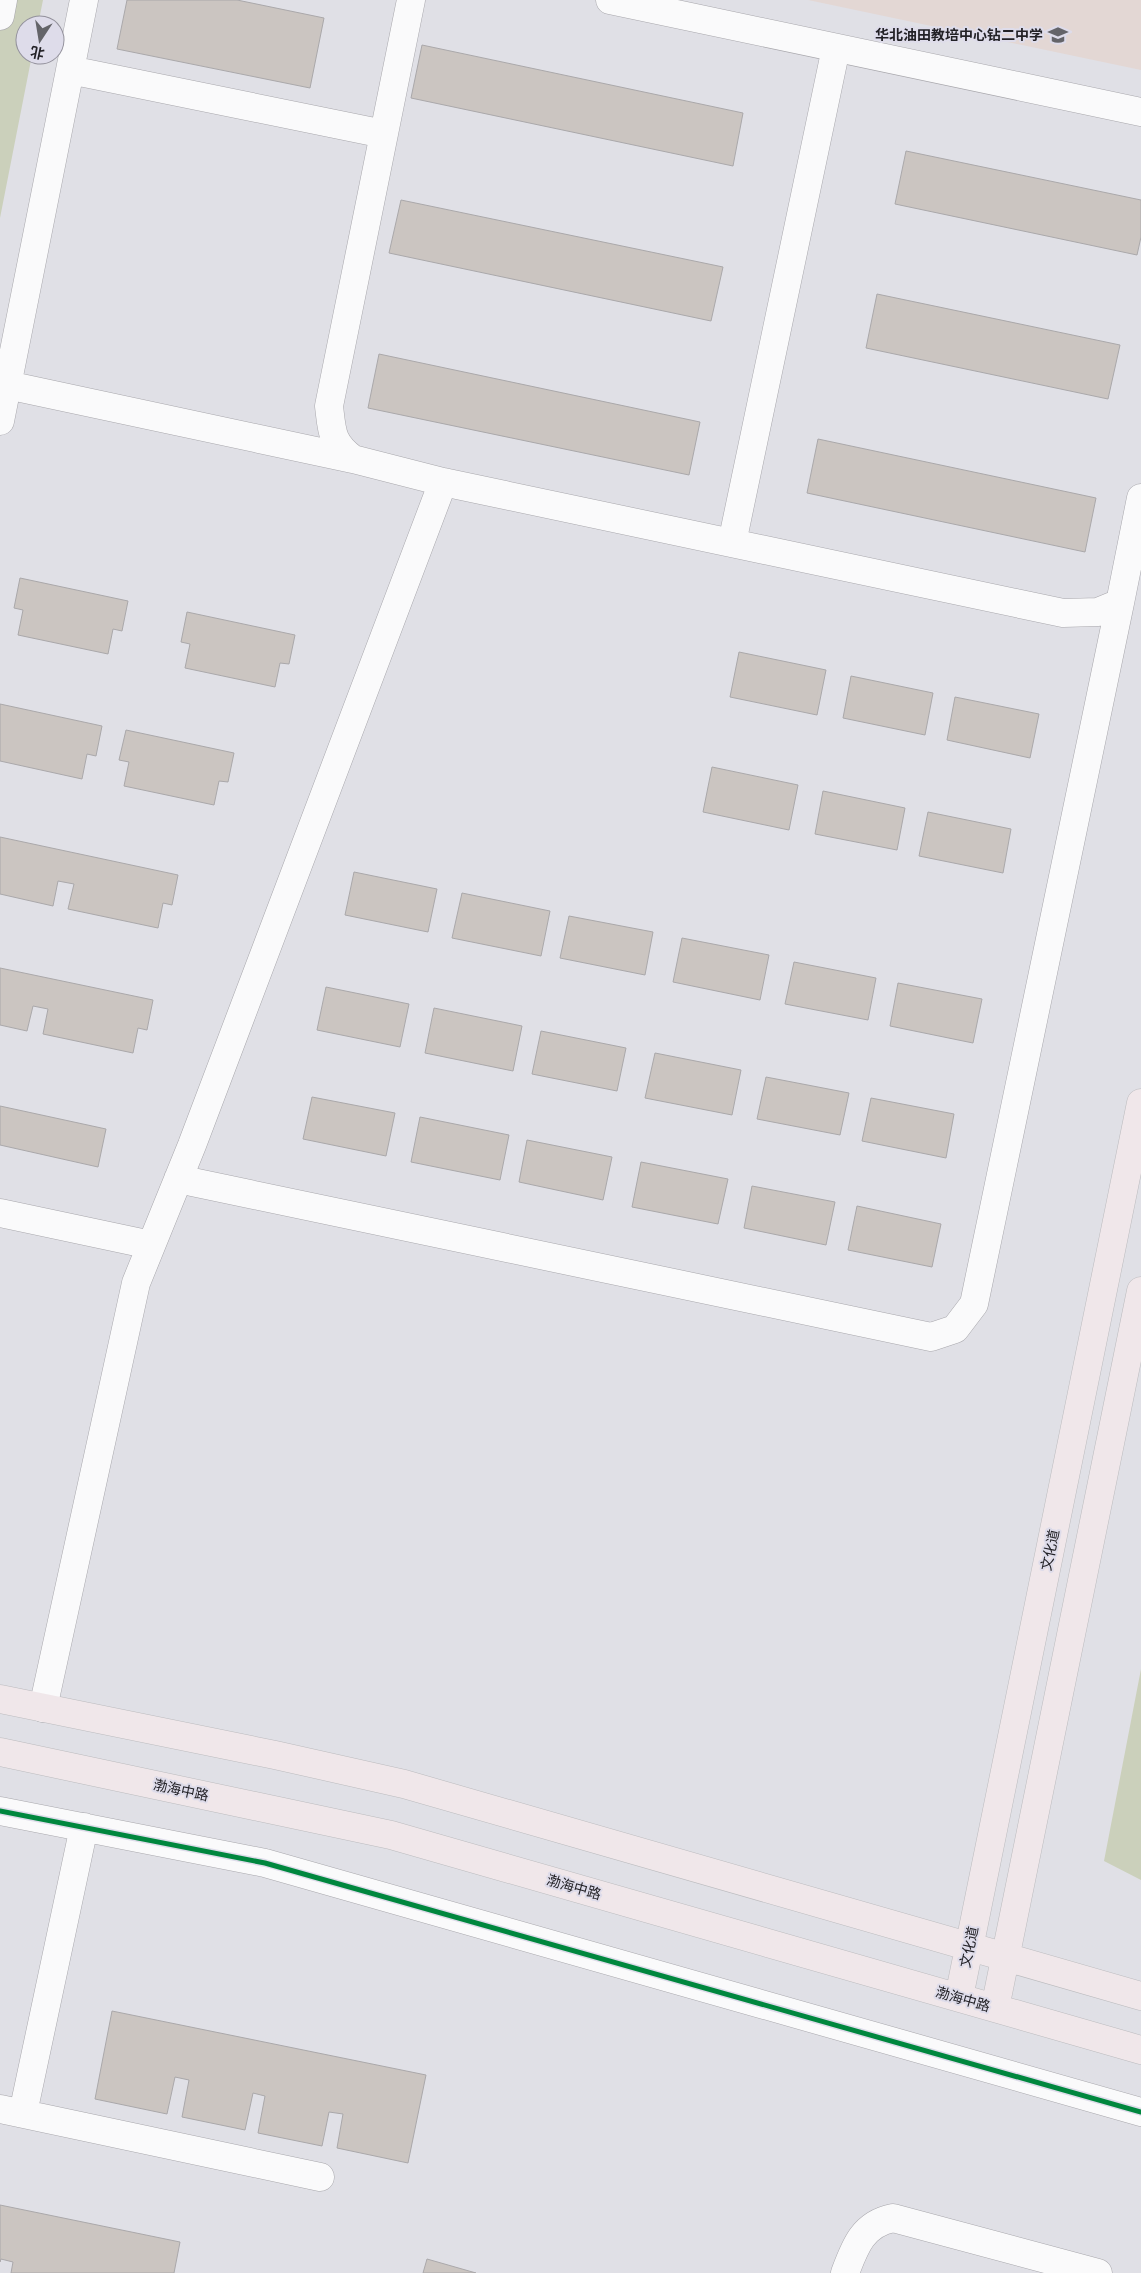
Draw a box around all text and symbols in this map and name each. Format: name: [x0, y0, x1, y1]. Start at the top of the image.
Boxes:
north arrow: [15, 15, 65, 65]
school or university icon: 华北油田教培中心钻二中学: [1047, 24, 1069, 46]
place label: 华北油田教培中心钻二中学: [875, 27, 1043, 44]
text: 北: [29, 42, 46, 62]
street label: 文化道: [1038, 1528, 1063, 1572]
street label: 渤海中路: [152, 1776, 210, 1805]
street label: 渤海中路: [545, 1872, 603, 1903]
street label: 文化道: [957, 1925, 982, 1969]
street label: 渤海中路: [934, 1984, 992, 2015]

